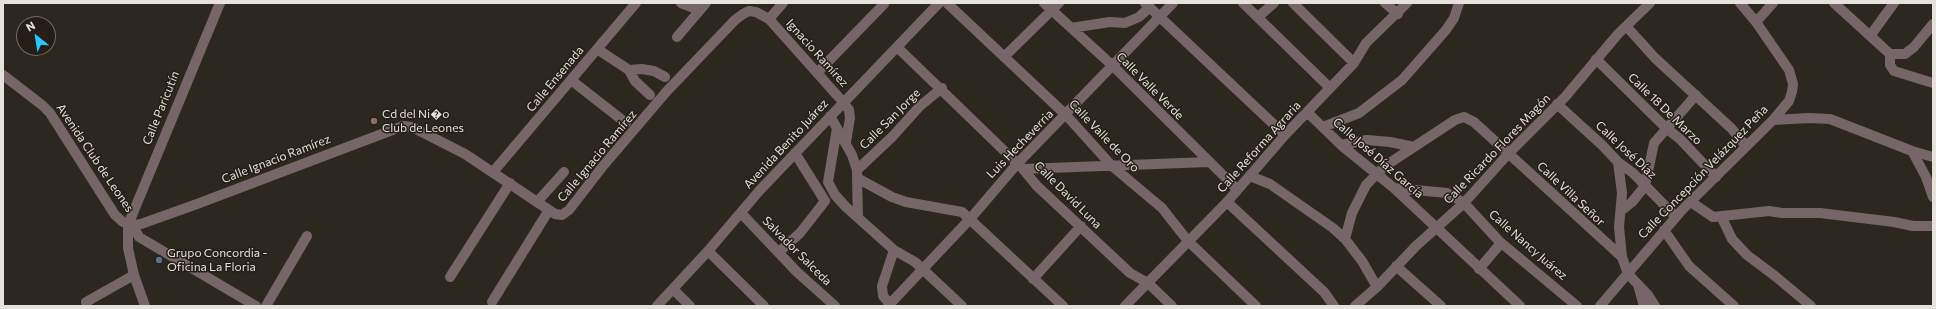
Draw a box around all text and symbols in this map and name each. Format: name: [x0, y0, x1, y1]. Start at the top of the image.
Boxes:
north arrow: [16, 16, 56, 56]
street label: Ignacio Ramírez: [783, 16, 851, 90]
text: N: [23, 18, 37, 34]
street label: Calle Ensenada: [523, 43, 587, 115]
street label: Calle Valle Verde: [1113, 49, 1187, 123]
street label: Calle Paricutín: [140, 69, 182, 147]
street label: Calle 18 De Marzo: [1625, 70, 1705, 148]
street label: Calle San Jorge: [857, 86, 923, 152]
street label: Calle Ricardo Flores Magón: [1441, 91, 1553, 207]
street label: Avenida Benito Juárez: [741, 96, 831, 192]
street label: Calle Valle de Oro: [1066, 97, 1142, 175]
street label: Calle Reforma Agraria: [1214, 98, 1304, 196]
street label: Avenida Club de Leones: [53, 101, 137, 215]
street label: Calle Concepción Velázquez Peña: [1635, 102, 1771, 242]
place label: Cd del Ni�o Club de Leones: [382, 107, 464, 135]
street label: Calle Ignacio Ramírez: [554, 107, 640, 205]
street label: Luis Hecheverria: [984, 107, 1056, 181]
street label: Calle José Díaz García: [1330, 115, 1426, 201]
marker: Cd del Ni�o Club de Leones: [369, 116, 379, 126]
street label: Calle José Díaz: [1593, 118, 1659, 182]
street label: Calle Ignacio Ramírez: [220, 132, 332, 186]
street label: Calle David Luna: [1031, 158, 1105, 232]
street label: Calle Villa Señor: [1534, 159, 1608, 229]
street label: Calle Nancy Juárez: [1486, 207, 1570, 283]
street label: Salvador Salceda: [759, 213, 835, 289]
place label: Grupo Concordia - Oficina La Floria: [167, 246, 267, 274]
marker: Grupo Concordia - Oficina La Floria: [154, 255, 164, 265]

